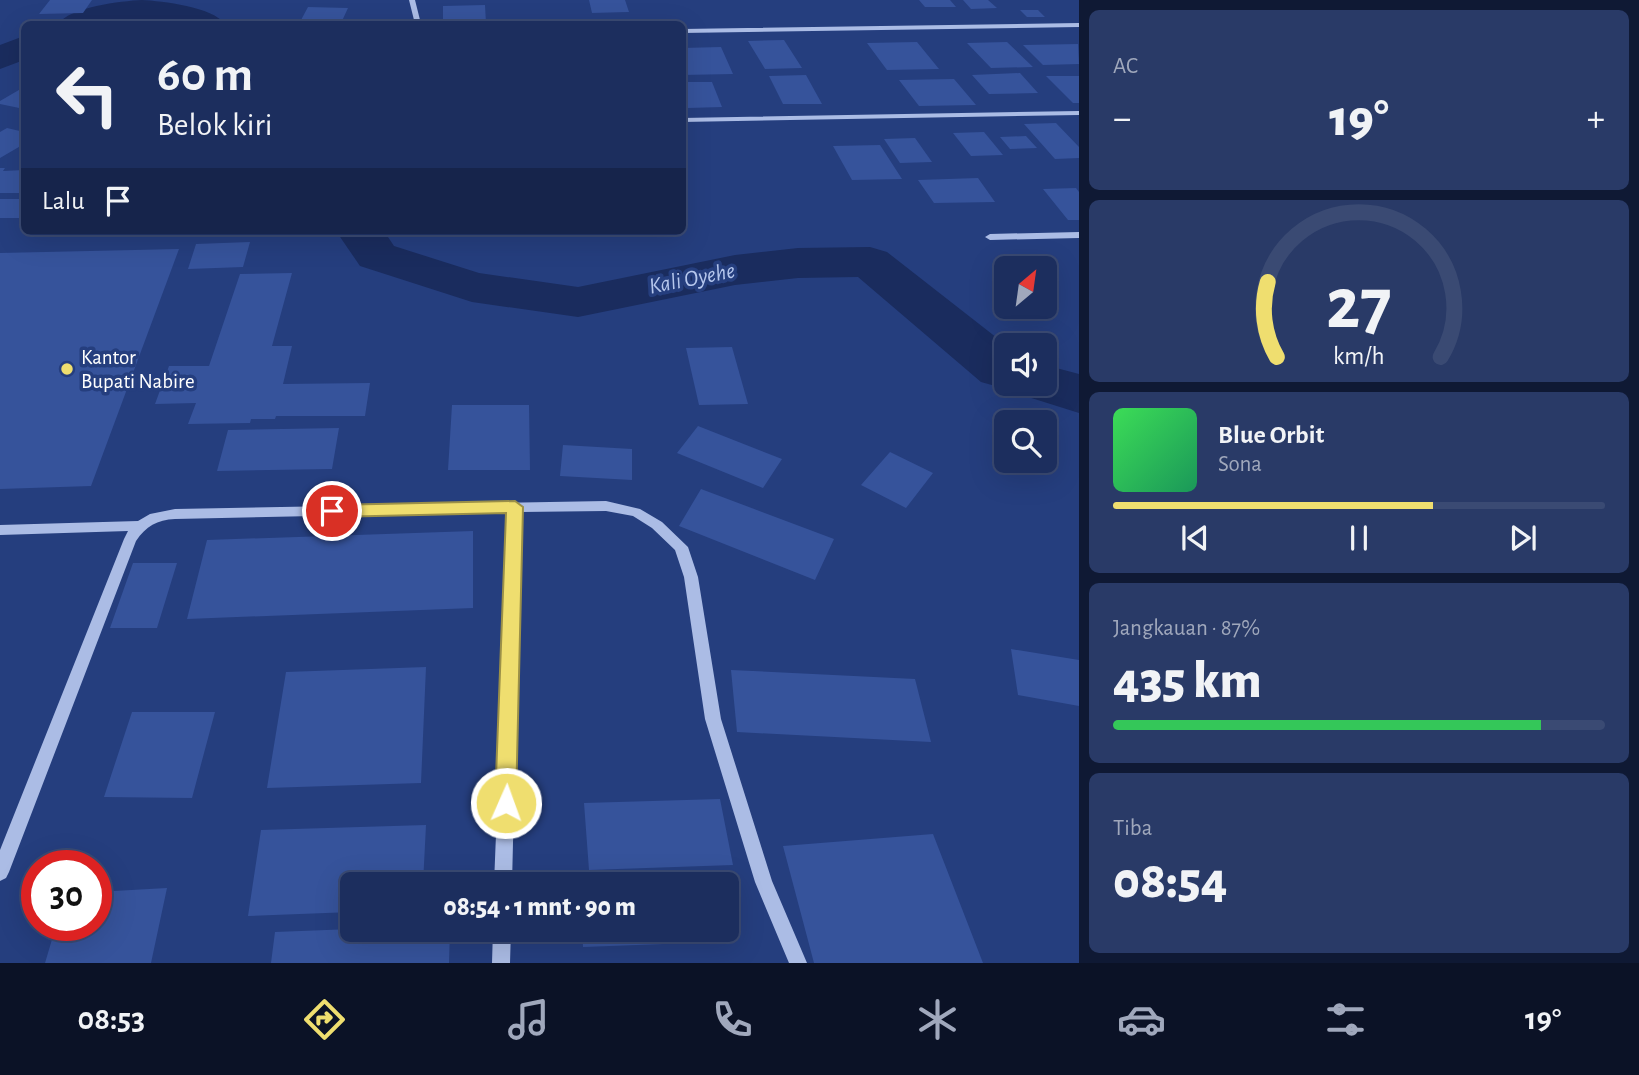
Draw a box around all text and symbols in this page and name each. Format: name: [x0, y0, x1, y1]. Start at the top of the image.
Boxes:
icon: left: [42, 49, 133, 140]
text: 60 m: [157, 51, 253, 100]
text: AC: [1113, 55, 1138, 78]
text: 19°: [1329, 93, 1389, 145]
text: −: [1113, 100, 1131, 138]
text: +: [1587, 100, 1605, 138]
text: Belok kiri: [157, 109, 273, 141]
icon: arrive: [99, 182, 137, 220]
text: Lalu: [42, 188, 85, 214]
north arrow: [994, 256, 1057, 318]
map controls: [994, 256, 1057, 473]
water label: Kali Oyehe: [647, 259, 737, 299]
text: 27: [1326, 270, 1392, 343]
button: sound: [994, 333, 1057, 396]
text: km/h: [1333, 344, 1385, 369]
place label: Kantor Bupati Nabire: [81, 347, 195, 392]
marker: Kantor Bupati Nabire: [59, 361, 75, 377]
button: search: [994, 410, 1057, 473]
text: Blue Orbit: [1218, 422, 1324, 448]
text: Sona: [1218, 453, 1262, 476]
pin: [302, 481, 362, 541]
icon: arrive: [313, 492, 351, 530]
icon: previous: [1176, 519, 1214, 557]
icon: pause: [1340, 519, 1378, 557]
icon: next: [1504, 519, 1542, 557]
text: Jangkauan · 87%: [1113, 617, 1260, 640]
text: 435 km: [1113, 655, 1262, 707]
position arrow: [469, 766, 543, 840]
text: Tiba: [1113, 817, 1152, 840]
speed limit sign: 30: [21, 850, 112, 941]
text: 08:54: [1113, 855, 1227, 907]
text: 08:54 · 1 mnt · 90 m: [443, 894, 636, 920]
icon: directions: [300, 995, 349, 1044]
icon: music: [504, 995, 553, 1044]
icon: phone: [708, 995, 757, 1044]
icon: climate: [913, 995, 962, 1044]
icon: car: [1117, 995, 1166, 1044]
icon: filters: [1321, 995, 1370, 1044]
text: 08:53: [78, 1003, 145, 1035]
text: 19°: [1525, 1003, 1561, 1035]

